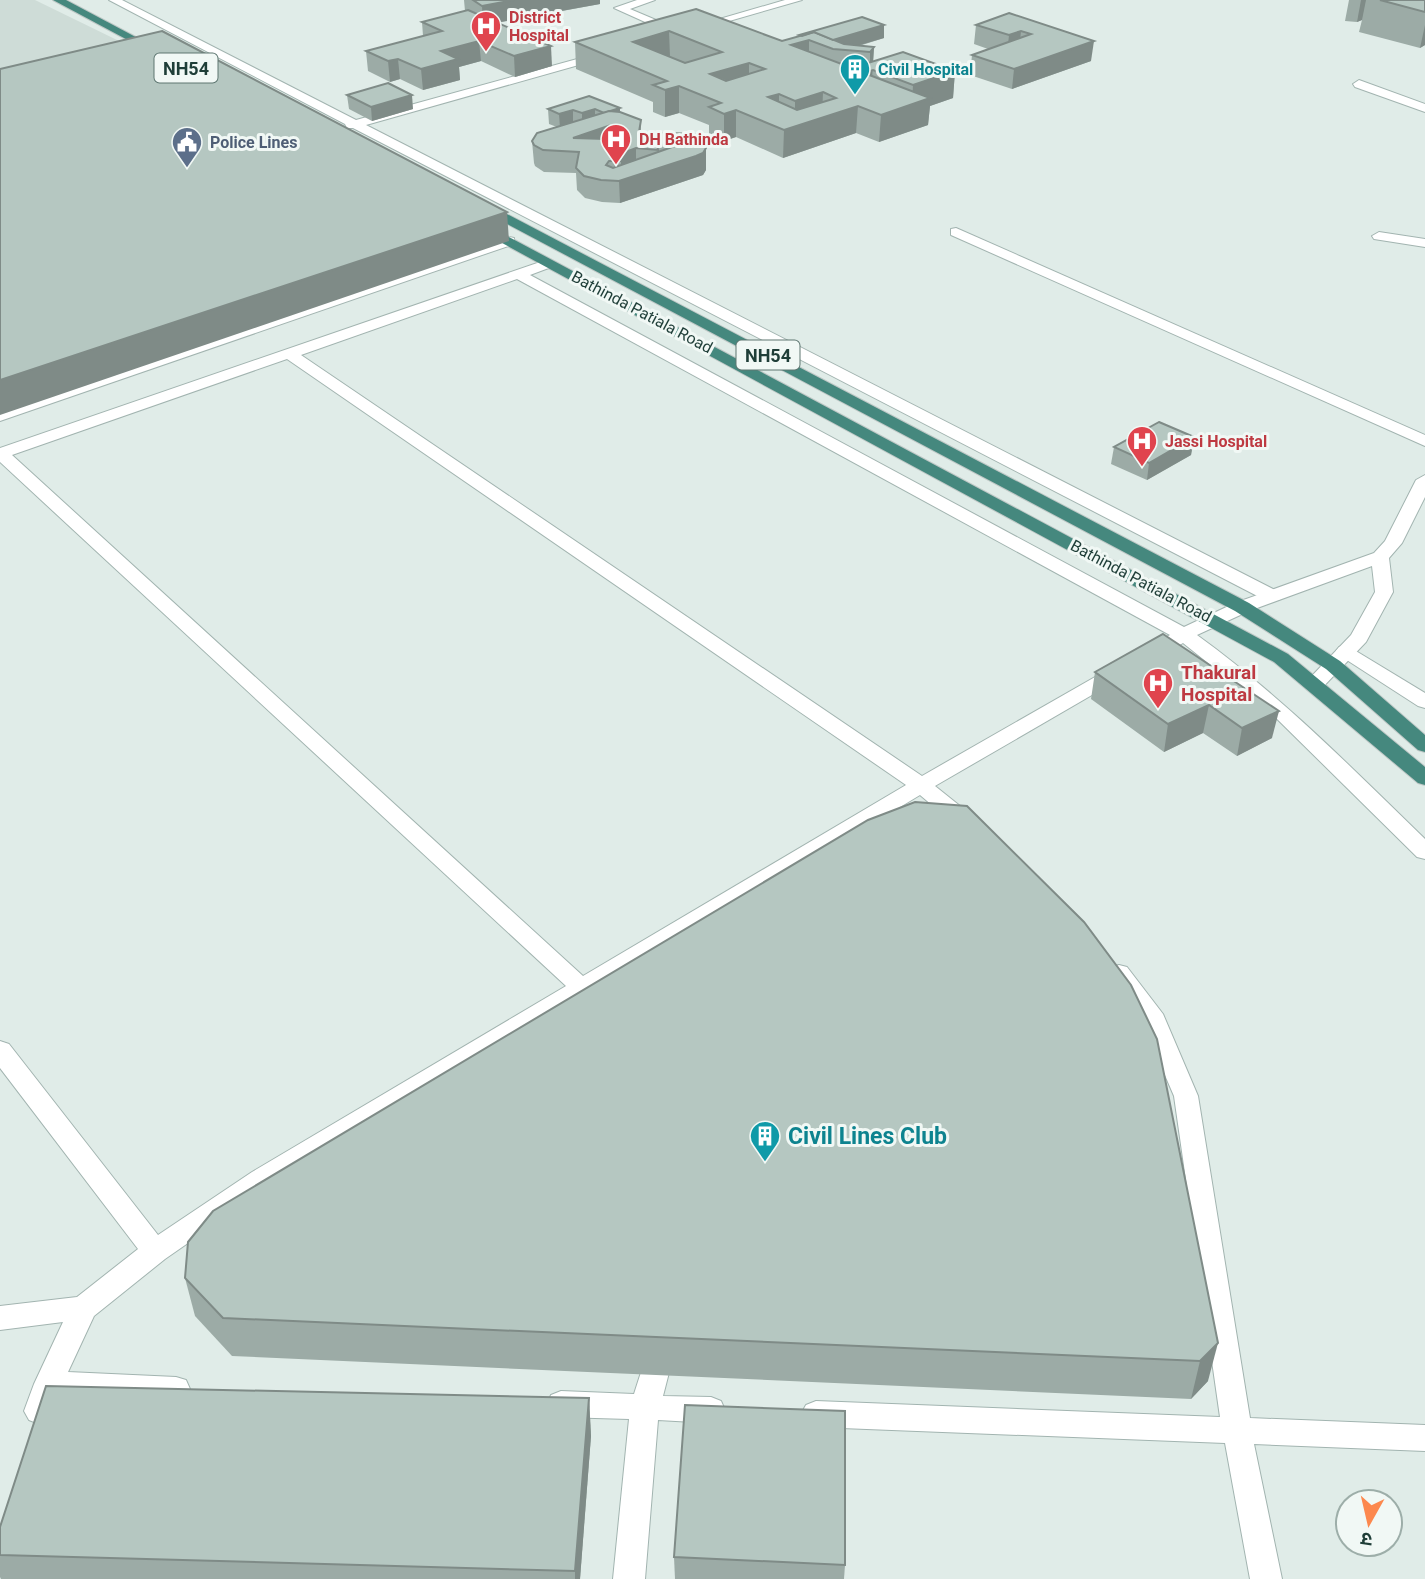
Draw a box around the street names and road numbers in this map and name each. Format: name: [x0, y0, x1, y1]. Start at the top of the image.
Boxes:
road number: NH54: [154, 54, 218, 82]
street label: Bathinda Patiala Road: [568, 267, 716, 357]
road number: NH54: [736, 340, 800, 370]
street label: Bathinda Patiala Road: [1067, 536, 1215, 626]

